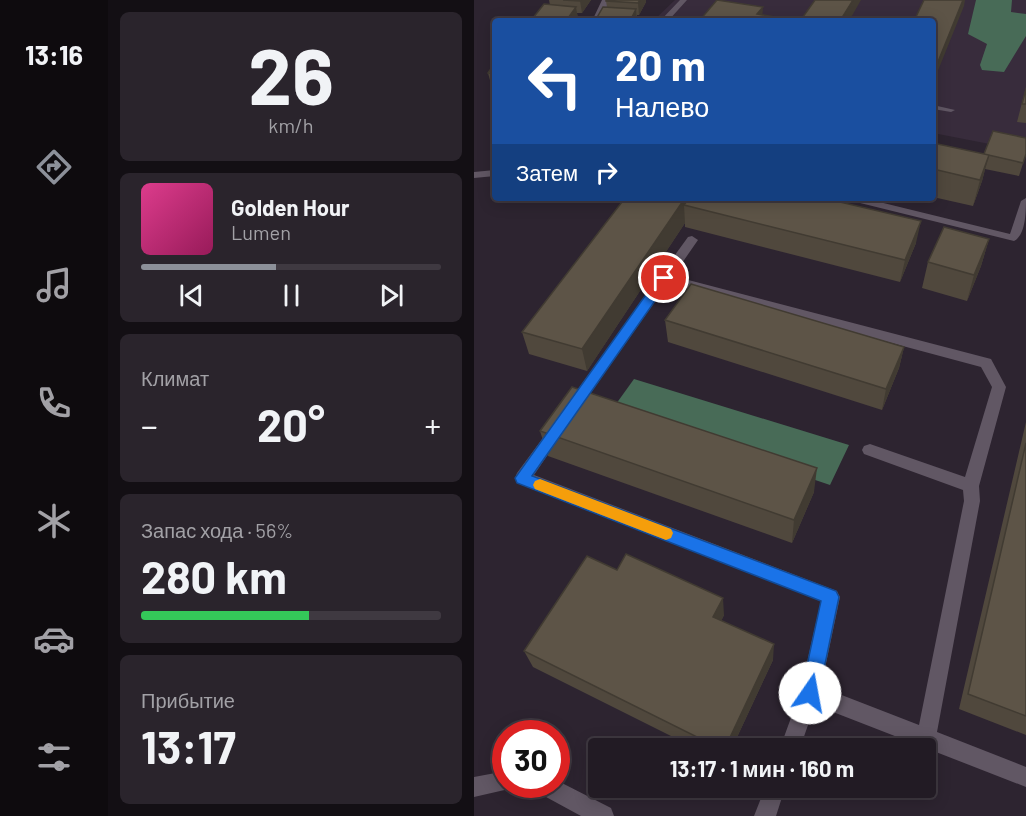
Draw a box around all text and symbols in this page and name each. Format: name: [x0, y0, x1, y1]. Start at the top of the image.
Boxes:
text: 26: [248, 27, 334, 121]
text: 13:16: [25, 38, 83, 70]
text: 20 m: [615, 39, 706, 89]
icon: left: [516, 42, 594, 120]
text: Налево: [615, 90, 709, 122]
text: km/h: [268, 113, 314, 137]
icon: directions: [33, 146, 75, 188]
icon: right: [590, 156, 623, 189]
text: Затем: [516, 159, 578, 185]
text: Golden Hour: [231, 194, 349, 220]
text: Lumen: [231, 220, 291, 244]
pin: [638, 252, 689, 303]
icon: arrive: [647, 261, 680, 294]
icon: music: [33, 264, 75, 306]
icon: previous: [175, 279, 208, 312]
icon: pause: [275, 279, 308, 312]
icon: next: [375, 279, 408, 312]
text: Климат: [141, 366, 209, 390]
icon: phone: [33, 382, 75, 424]
text: 20°: [257, 397, 325, 451]
text: −: [141, 405, 158, 445]
text: +: [425, 405, 441, 445]
icon: climate: [33, 500, 75, 542]
text: Запас хода · 56%: [141, 518, 293, 542]
text: 280 km: [141, 549, 287, 603]
icon: car: [33, 618, 75, 660]
position arrow: [778, 661, 842, 725]
text: Прибытие: [141, 688, 235, 712]
text: 13:17: [141, 719, 236, 773]
speed limit sign: 30: [492, 720, 570, 798]
icon: filters: [33, 736, 75, 778]
text: 13:17 · 1 мин · 160 m: [670, 755, 854, 781]

